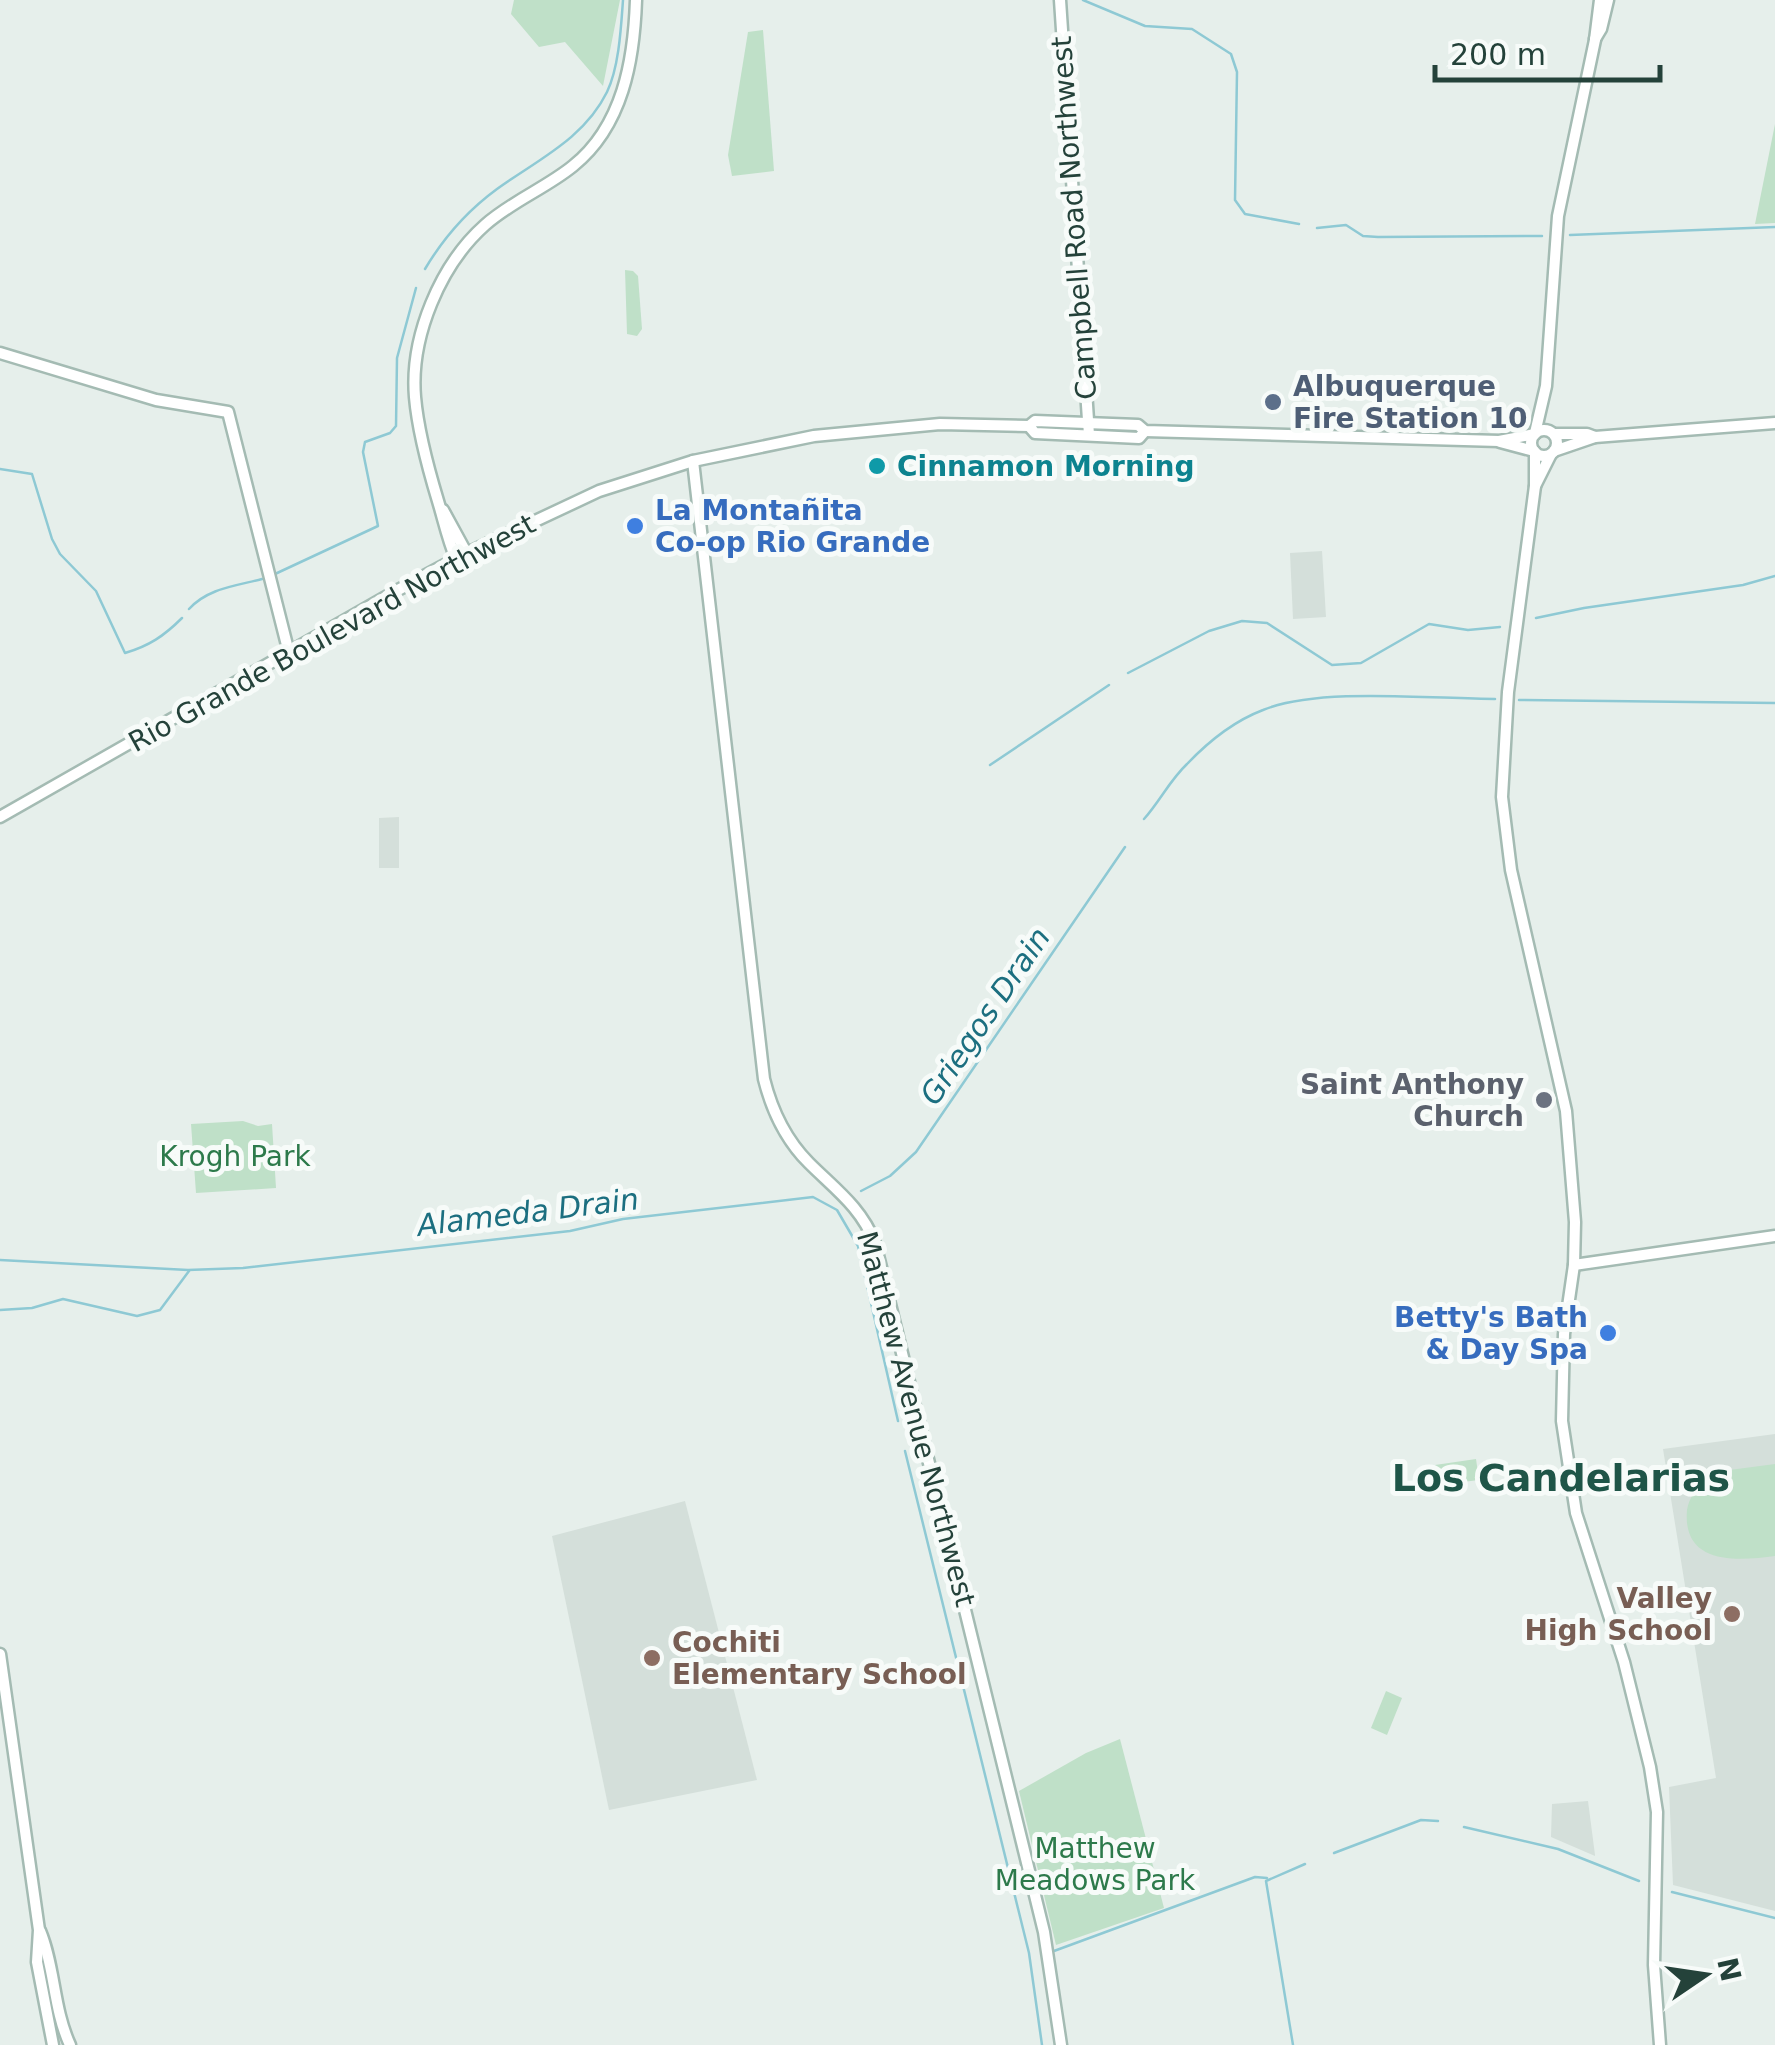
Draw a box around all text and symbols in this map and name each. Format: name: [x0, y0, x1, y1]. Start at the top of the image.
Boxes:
scale bar: [1435, 20, 1660, 82]
street label: Campbell Road Northwest: [1045, 35, 1103, 401]
text: 200 m: [1450, 37, 1546, 72]
place label: Albuquerque Fire Station 10: [1293, 370, 1528, 435]
marker: Albuquerque Fire Station 10: [1262, 391, 1284, 413]
place label: Cinnamon Morning: [897, 450, 1194, 483]
marker: Cinnamon Morning: [866, 455, 888, 477]
place label: La Montañita Co-op Rio Grande: [655, 494, 930, 559]
street label: Rio Grande Boulevard Northwest: [123, 507, 541, 759]
marker: La Montañita Co-op Rio Grande: [624, 515, 646, 537]
water label: Griegos Drain: [913, 921, 1057, 1111]
place label: Saint Anthony Church: [1300, 1068, 1524, 1133]
marker: Saint Anthony Church: [1533, 1089, 1555, 1111]
park label: Krogh Park: [159, 1140, 311, 1173]
water label: Alameda Drain: [413, 1181, 641, 1243]
street label: Matthew Avenue Northwest: [850, 1228, 982, 1610]
place label: Betty's Bath & Day Spa: [1394, 1301, 1588, 1366]
marker: Betty's Bath & Day Spa: [1597, 1322, 1619, 1344]
district label: Los Candelarias: [1392, 1456, 1730, 1500]
place label: Valley High School: [1524, 1582, 1712, 1647]
marker: Valley High School: [1721, 1603, 1743, 1625]
place label: Cochiti Elementary School: [672, 1626, 967, 1691]
marker: Cochiti Elementary School: [641, 1647, 663, 1669]
park label: Matthew Meadows Park: [995, 1832, 1196, 1897]
north arrow: [1655, 1925, 1755, 2025]
text: N: [1710, 1954, 1748, 1985]

